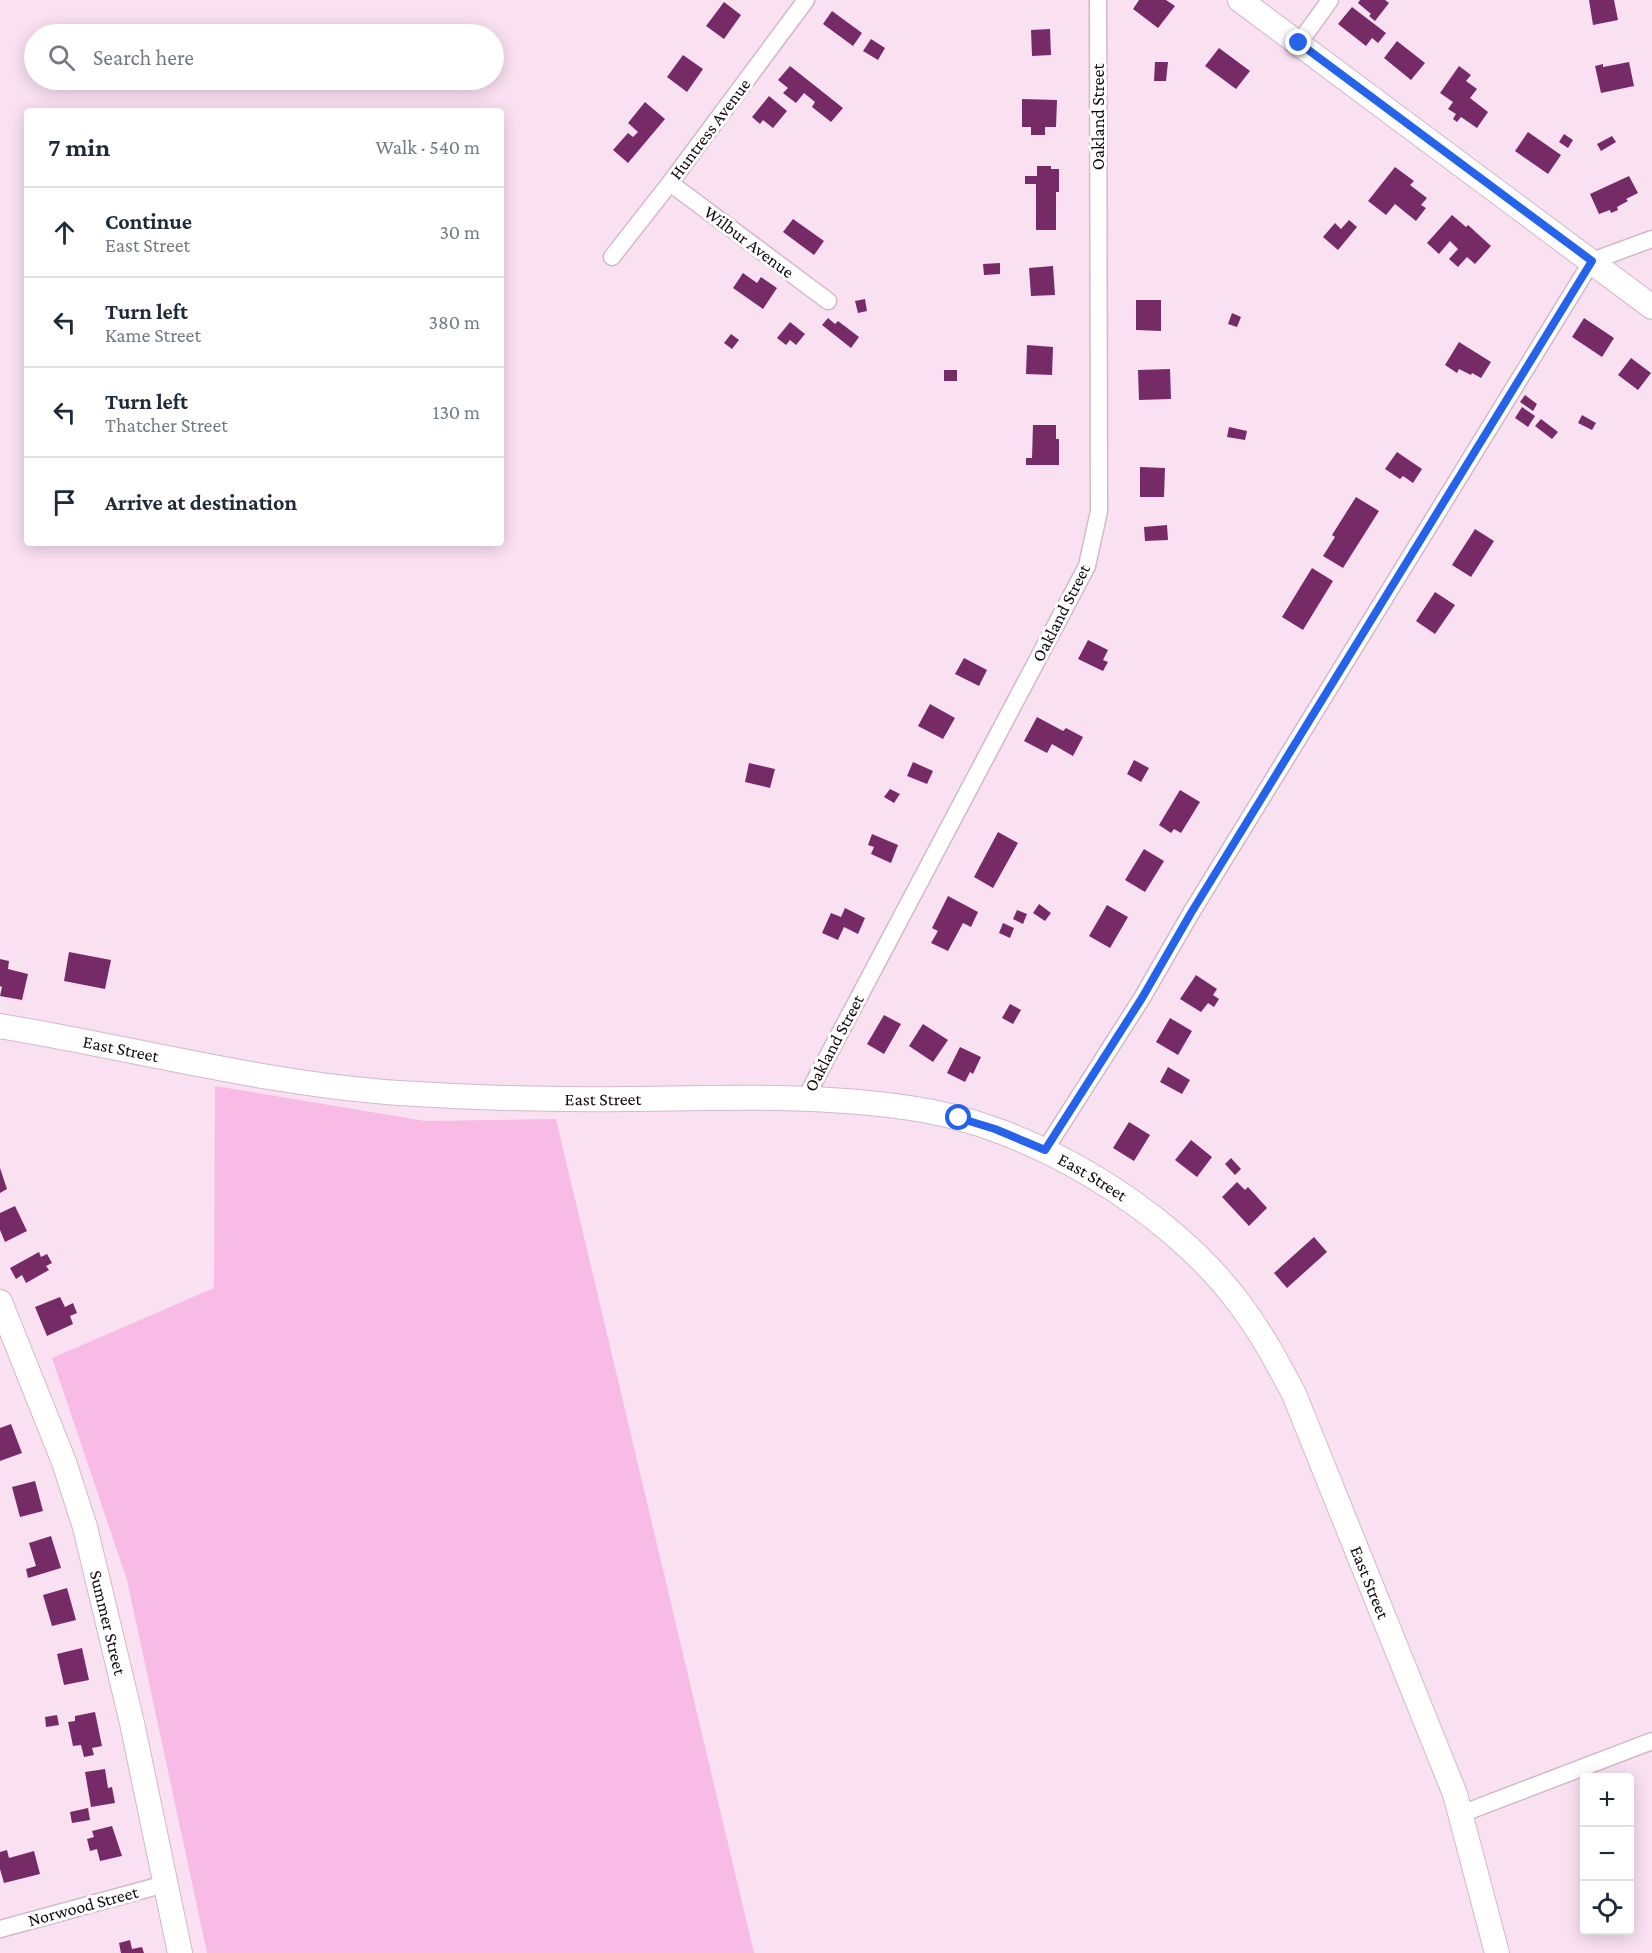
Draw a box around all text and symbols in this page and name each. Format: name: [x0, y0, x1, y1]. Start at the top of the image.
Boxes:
search box: [24, 24, 504, 90]
route end: [1285, 29, 1311, 55]
icon: search: [45, 41, 78, 74]
text: Search here: [93, 45, 194, 70]
street label: Oakland Street: [1088, 63, 1108, 170]
street label: Huntress Avenue: [665, 74, 755, 184]
text: 7 min: [48, 133, 110, 162]
text: Walk · 540 m: [375, 136, 480, 158]
street label: Wilbur Avenue: [700, 202, 798, 282]
text: Continue: [105, 209, 192, 234]
icon: ahead: [48, 216, 81, 249]
text: 30 m: [439, 221, 480, 243]
text: East Street: [105, 234, 190, 256]
text: Turn left: [105, 299, 188, 324]
icon: left: [48, 306, 81, 339]
text: 380 m: [429, 311, 480, 333]
text: Kame Street: [105, 324, 201, 346]
text: Turn left: [105, 389, 188, 414]
icon: left: [48, 396, 81, 429]
text: 130 m: [433, 401, 480, 423]
text: Thatcher Street: [105, 414, 228, 436]
icon: arrive: [48, 486, 81, 519]
text: Arrive at destination: [105, 490, 297, 515]
street label: Oakland Street: [1028, 560, 1095, 665]
street label: Oakland Street: [800, 990, 868, 1095]
street label: East Street: [81, 1031, 161, 1066]
street label: East Street: [565, 1089, 643, 1109]
route start: [945, 1104, 971, 1130]
street label: East Street: [1055, 1149, 1132, 1206]
street label: East Street: [1346, 1543, 1394, 1623]
street label: Summer Street: [86, 1568, 130, 1678]
map controls: [1580, 1773, 1634, 1935]
button: +: [1580, 1773, 1634, 1827]
button: −: [1580, 1827, 1634, 1881]
street label: Norwood Street: [26, 1881, 141, 1930]
button: locate: [1580, 1881, 1634, 1935]

